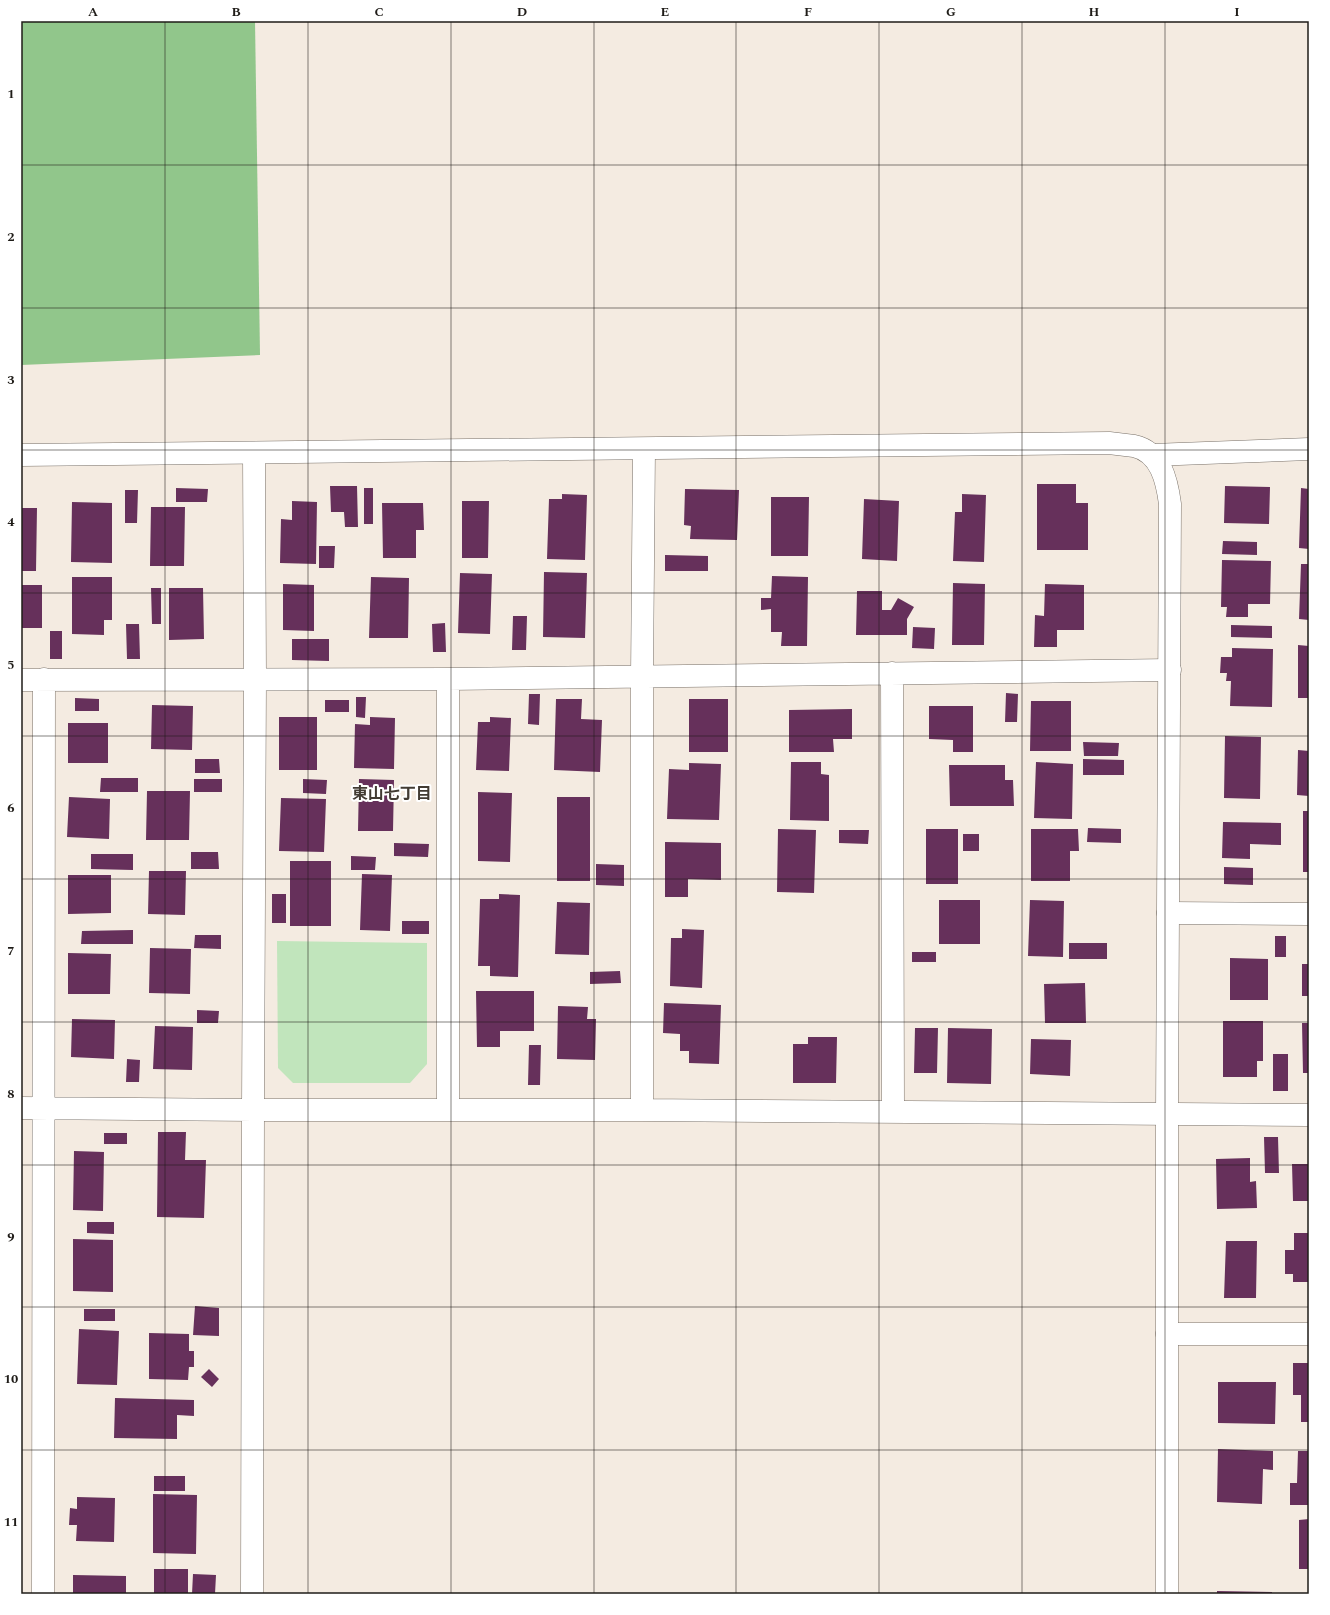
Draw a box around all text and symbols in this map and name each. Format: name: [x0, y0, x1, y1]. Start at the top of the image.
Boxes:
text: A: [88, 2, 98, 22]
text: B: [231, 2, 241, 22]
text: C: [374, 2, 384, 22]
text: D: [517, 2, 527, 22]
text: E: [661, 2, 670, 22]
text: F: [804, 2, 812, 22]
text: G: [946, 2, 956, 22]
text: H: [1089, 2, 1100, 22]
text: I: [1234, 2, 1240, 22]
text: 1: [7, 84, 15, 104]
text: 2: [7, 227, 15, 247]
text: 3: [7, 370, 15, 390]
text: 4: [7, 512, 15, 532]
text: 5: [7, 655, 15, 675]
district label: 東山七丁目: [352, 782, 432, 806]
text: 6: [7, 798, 15, 818]
text: 7: [7, 941, 15, 961]
text: 8: [7, 1084, 15, 1104]
text: 9: [7, 1227, 15, 1247]
text: 10: [4, 1369, 18, 1389]
text: 11: [4, 1512, 18, 1532]

